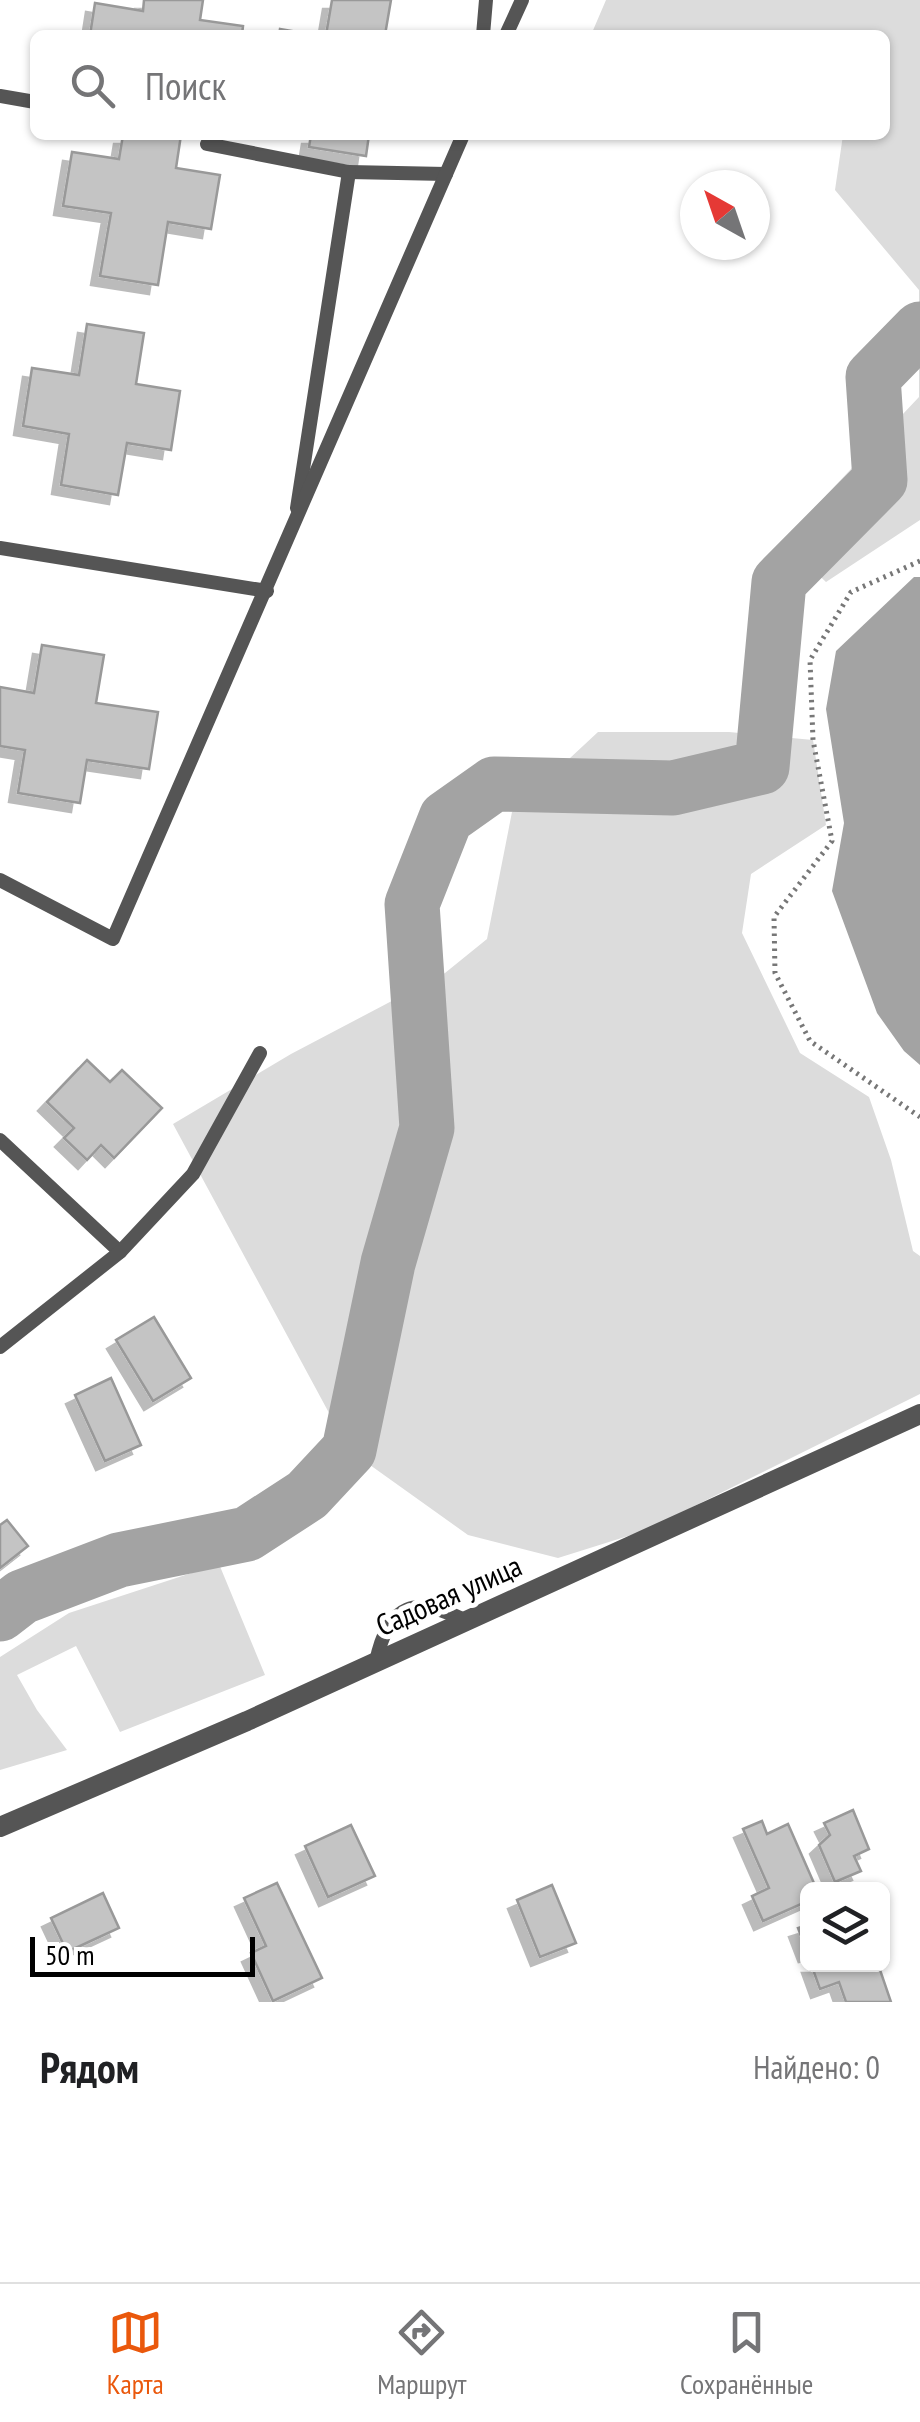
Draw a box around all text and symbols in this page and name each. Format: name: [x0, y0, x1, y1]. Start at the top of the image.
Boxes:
search box: [30, 30, 890, 140]
icon: search: [65, 58, 120, 113]
text: Поиск: [145, 61, 226, 110]
north arrow: [680, 170, 770, 260]
street label: Садовая улица: [370, 1545, 527, 1644]
map controls: [800, 1882, 890, 1972]
button: layers: [800, 1882, 890, 1972]
scale bar: [30, 1932, 255, 1976]
text: 50 m: [45, 1936, 94, 1973]
text: Рядом: [40, 2040, 139, 2095]
text: Найдено: 0: [753, 2046, 880, 2088]
tab: Карта: [107, 2305, 164, 2402]
tab: Маршрут: [377, 2305, 467, 2402]
tab: Сохранённые: [680, 2305, 813, 2402]

